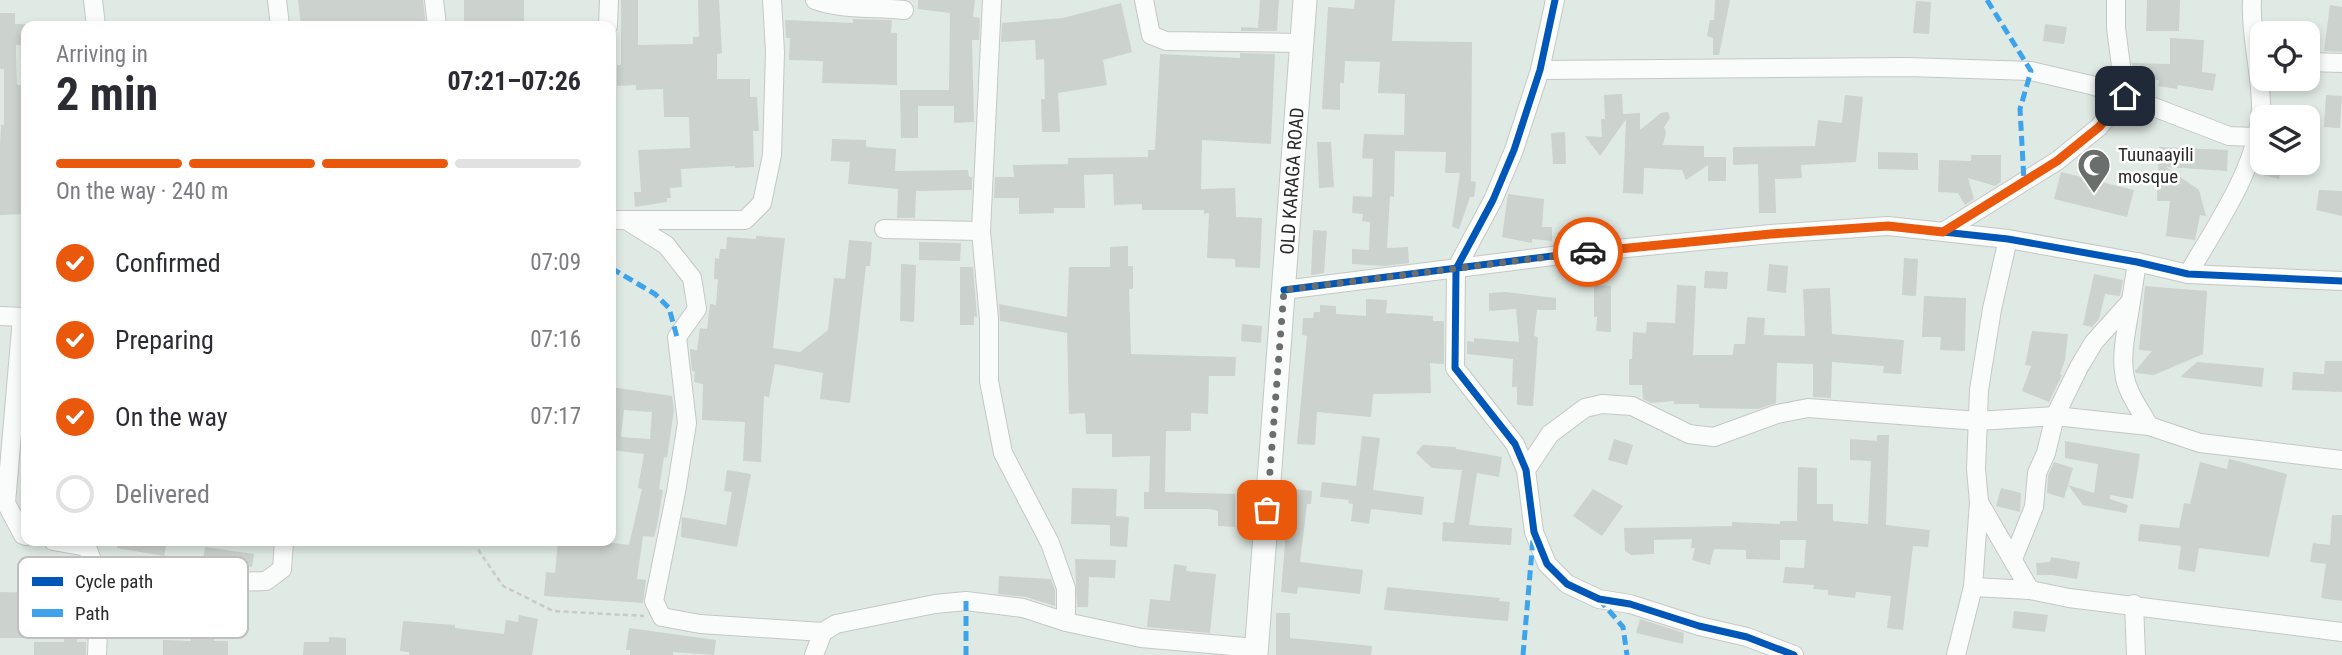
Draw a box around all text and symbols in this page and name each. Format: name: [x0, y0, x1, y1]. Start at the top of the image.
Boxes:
map controls: [2250, 21, 2320, 175]
button: locate: [2250, 21, 2320, 91]
text: Arriving in: [56, 41, 148, 68]
text: 07:21–07:26: [447, 66, 581, 96]
pin: [2095, 66, 2155, 126]
text: 2 min: [56, 67, 158, 121]
icon: home: [2106, 77, 2144, 115]
button: layers: [2250, 105, 2320, 175]
street label: OLD KARAGA ROAD: [1275, 107, 1309, 255]
place label: Tuunaayili mosque: [2118, 143, 2194, 188]
mosque icon: Tuunaayili mosque: [2075, 146, 2113, 195]
text: On the way · 240 m: [56, 178, 228, 205]
courier: [1553, 217, 1623, 287]
icon: car: [1569, 233, 1607, 271]
icon: check: [56, 244, 94, 282]
text: Confirmed: [115, 248, 221, 278]
text: 07:09: [530, 249, 581, 276]
icon: check: [56, 321, 94, 359]
text: Preparing: [115, 325, 214, 355]
text: 07:16: [530, 326, 581, 353]
icon: check: [56, 398, 94, 436]
text: On the way: [115, 402, 228, 432]
text: 07:17: [530, 403, 581, 430]
text: Delivered: [115, 479, 210, 509]
pin: [1237, 480, 1297, 540]
icon: bag: [1248, 491, 1286, 529]
legend: [18, 557, 248, 638]
text: Cycle path: [75, 570, 153, 593]
text: Path: [75, 602, 109, 625]

